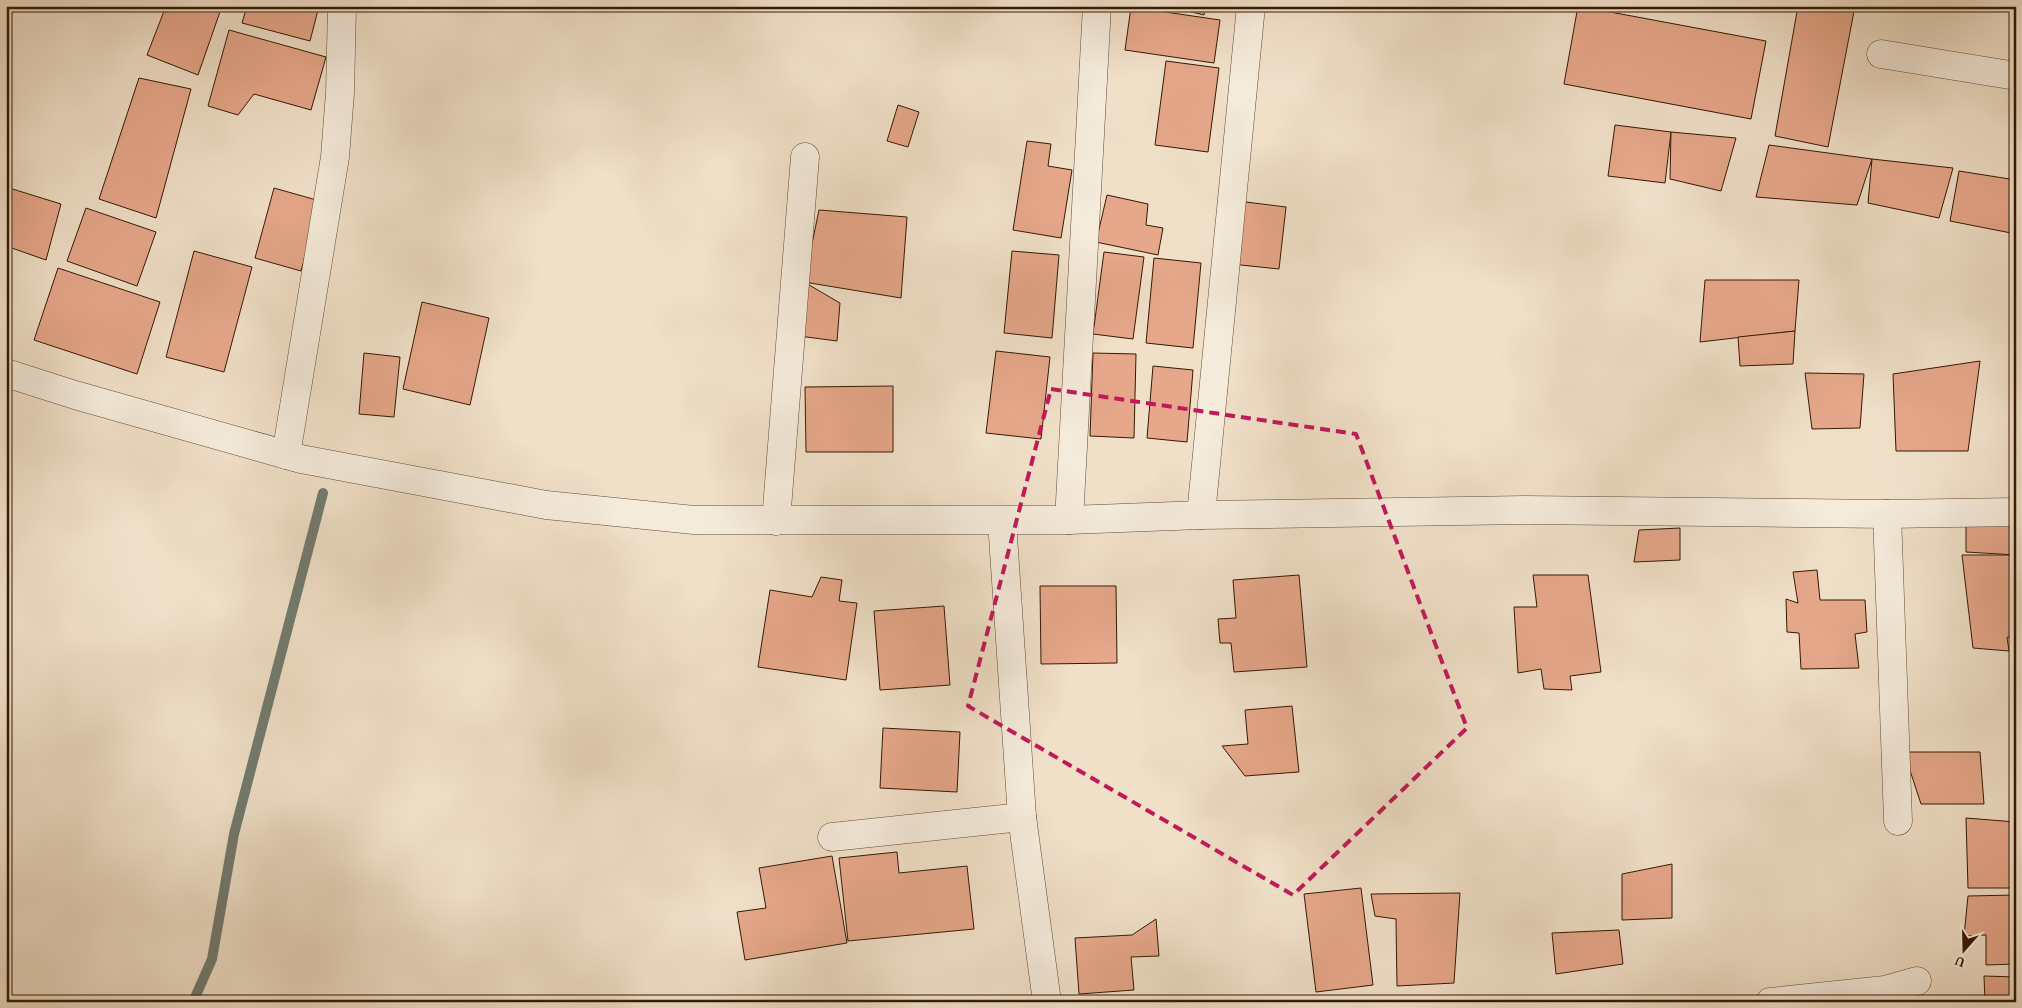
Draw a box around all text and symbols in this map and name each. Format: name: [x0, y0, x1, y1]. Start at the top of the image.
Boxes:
north arrow: [1940, 926, 1990, 976]
text: U: [1951, 951, 1967, 973]

